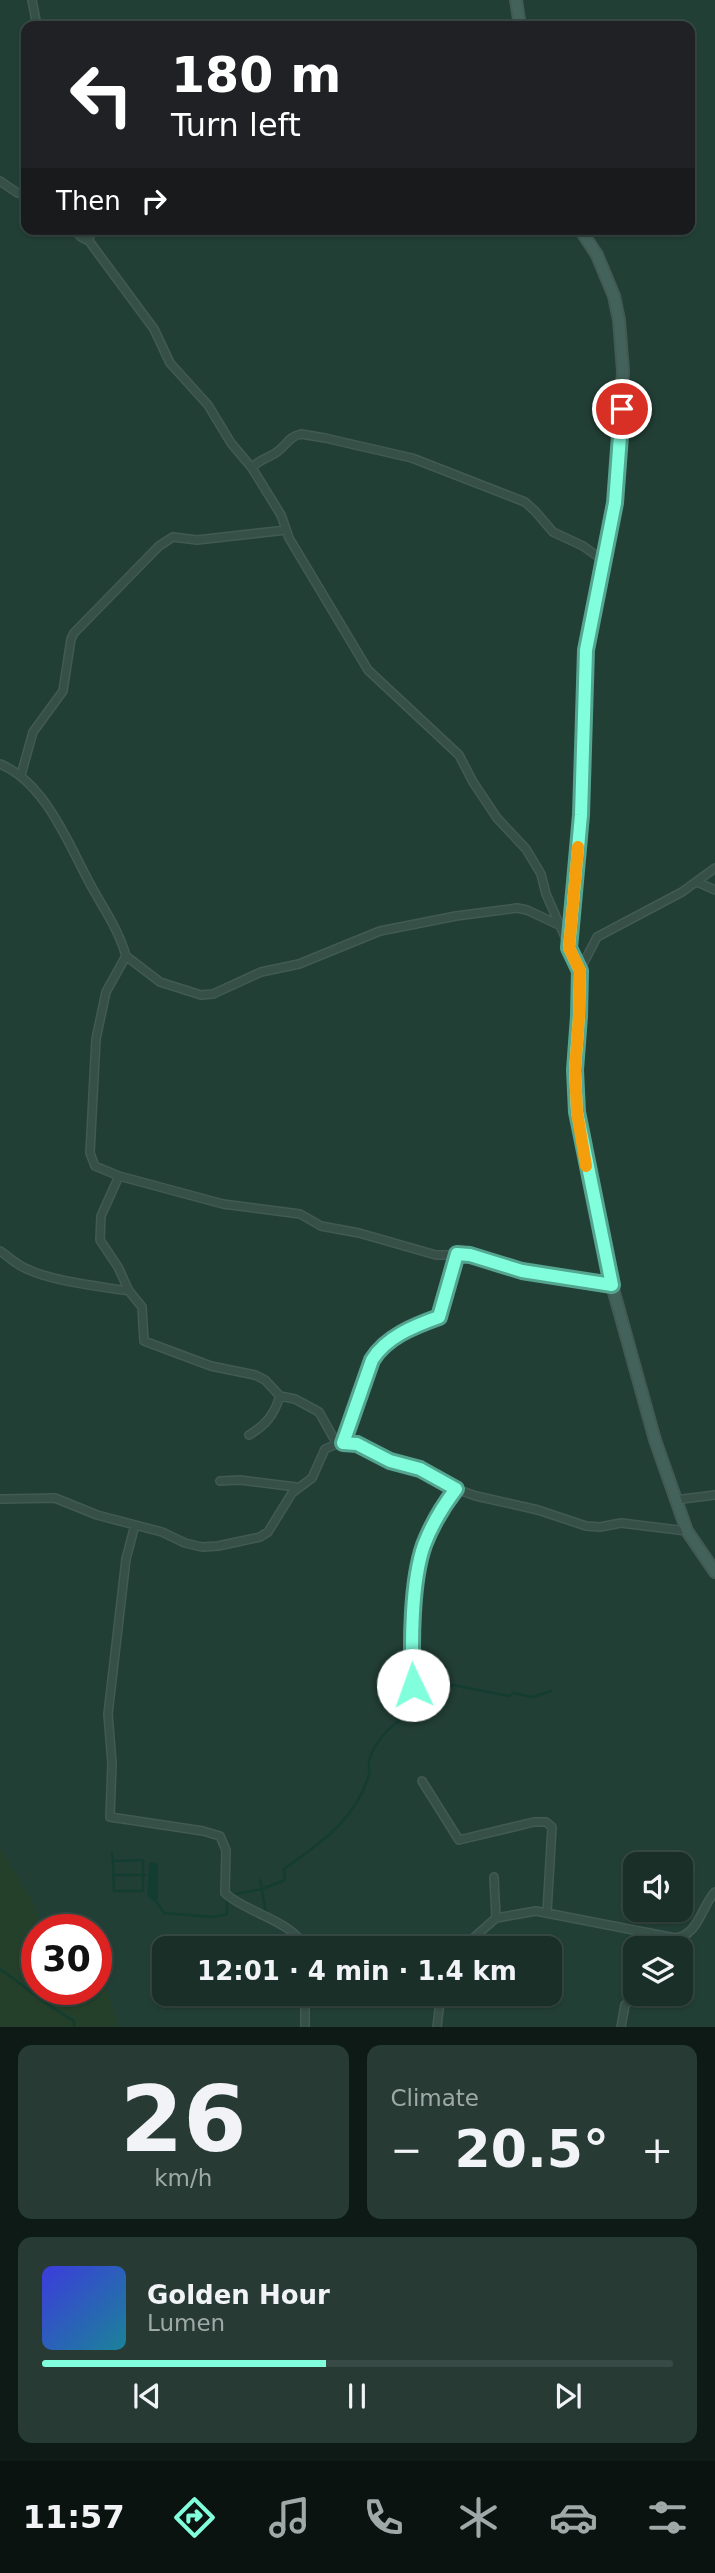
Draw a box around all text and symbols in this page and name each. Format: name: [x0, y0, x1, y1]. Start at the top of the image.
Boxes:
text: 180 m: [171, 47, 341, 104]
icon: left: [56, 49, 147, 140]
text: Turn left: [171, 106, 301, 144]
icon: right: [135, 182, 173, 220]
text: Then: [56, 186, 121, 216]
pin: [592, 379, 652, 439]
icon: arrive: [603, 390, 641, 428]
position arrow: [376, 1648, 450, 1722]
map controls: [623, 1852, 693, 2006]
button: sound: [623, 1852, 693, 1922]
speed limit sign: 30: [21, 1914, 112, 2005]
button: layers: [623, 1936, 693, 2006]
text: 12:01 · 4 min · 1.4 km: [197, 1956, 517, 1986]
text: 26: [120, 2067, 247, 2172]
text: Climate: [391, 2085, 479, 2111]
text: 20.5°: [455, 2119, 609, 2179]
text: −: [391, 2128, 422, 2172]
text: +: [641, 2128, 673, 2172]
text: km/h: [154, 2165, 212, 2191]
text: Golden Hour: [147, 2280, 330, 2310]
text: Lumen: [147, 2310, 225, 2336]
icon: previous: [128, 2377, 166, 2415]
icon: pause: [338, 2377, 376, 2415]
icon: next: [549, 2377, 587, 2415]
icon: directions: [170, 2493, 219, 2542]
icon: music: [265, 2493, 314, 2542]
icon: phone: [359, 2493, 408, 2542]
icon: climate: [454, 2493, 503, 2542]
icon: car: [549, 2493, 598, 2542]
icon: filters: [643, 2493, 692, 2542]
text: 11:57: [23, 2498, 125, 2536]

